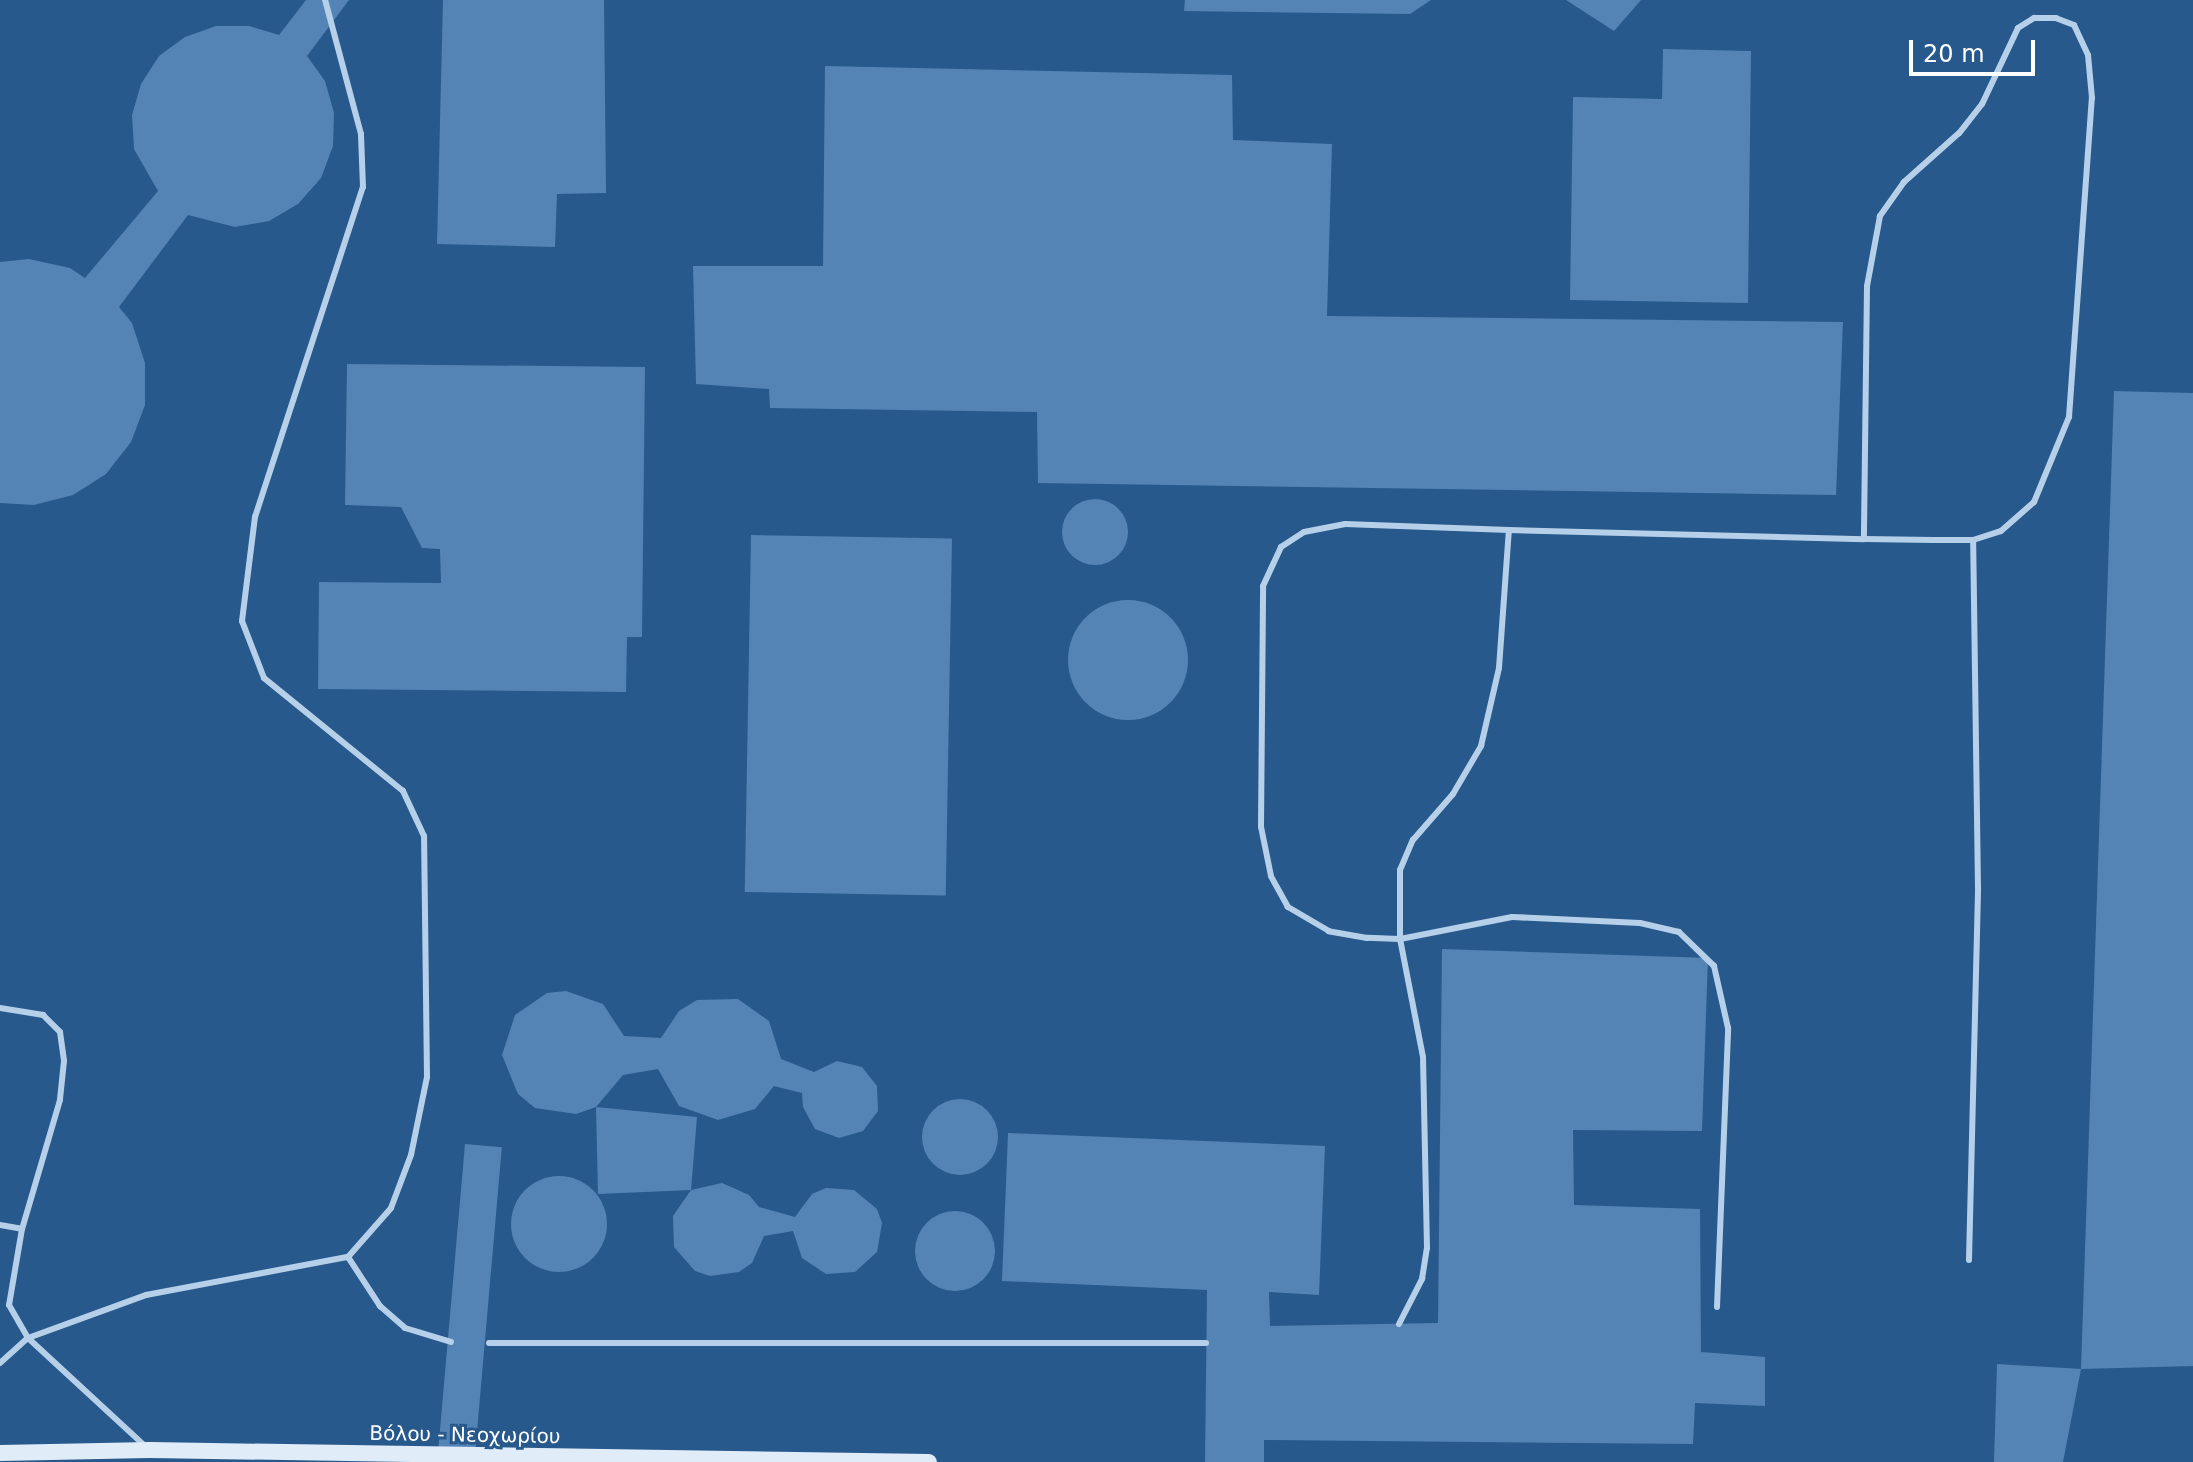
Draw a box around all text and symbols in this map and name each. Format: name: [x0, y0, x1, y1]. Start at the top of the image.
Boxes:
scale bar: [1913, 24, 2039, 74]
text: 20 m: [1923, 40, 1985, 68]
street label: Βόλου - Νεοχωρίου: [369, 1421, 561, 1449]

